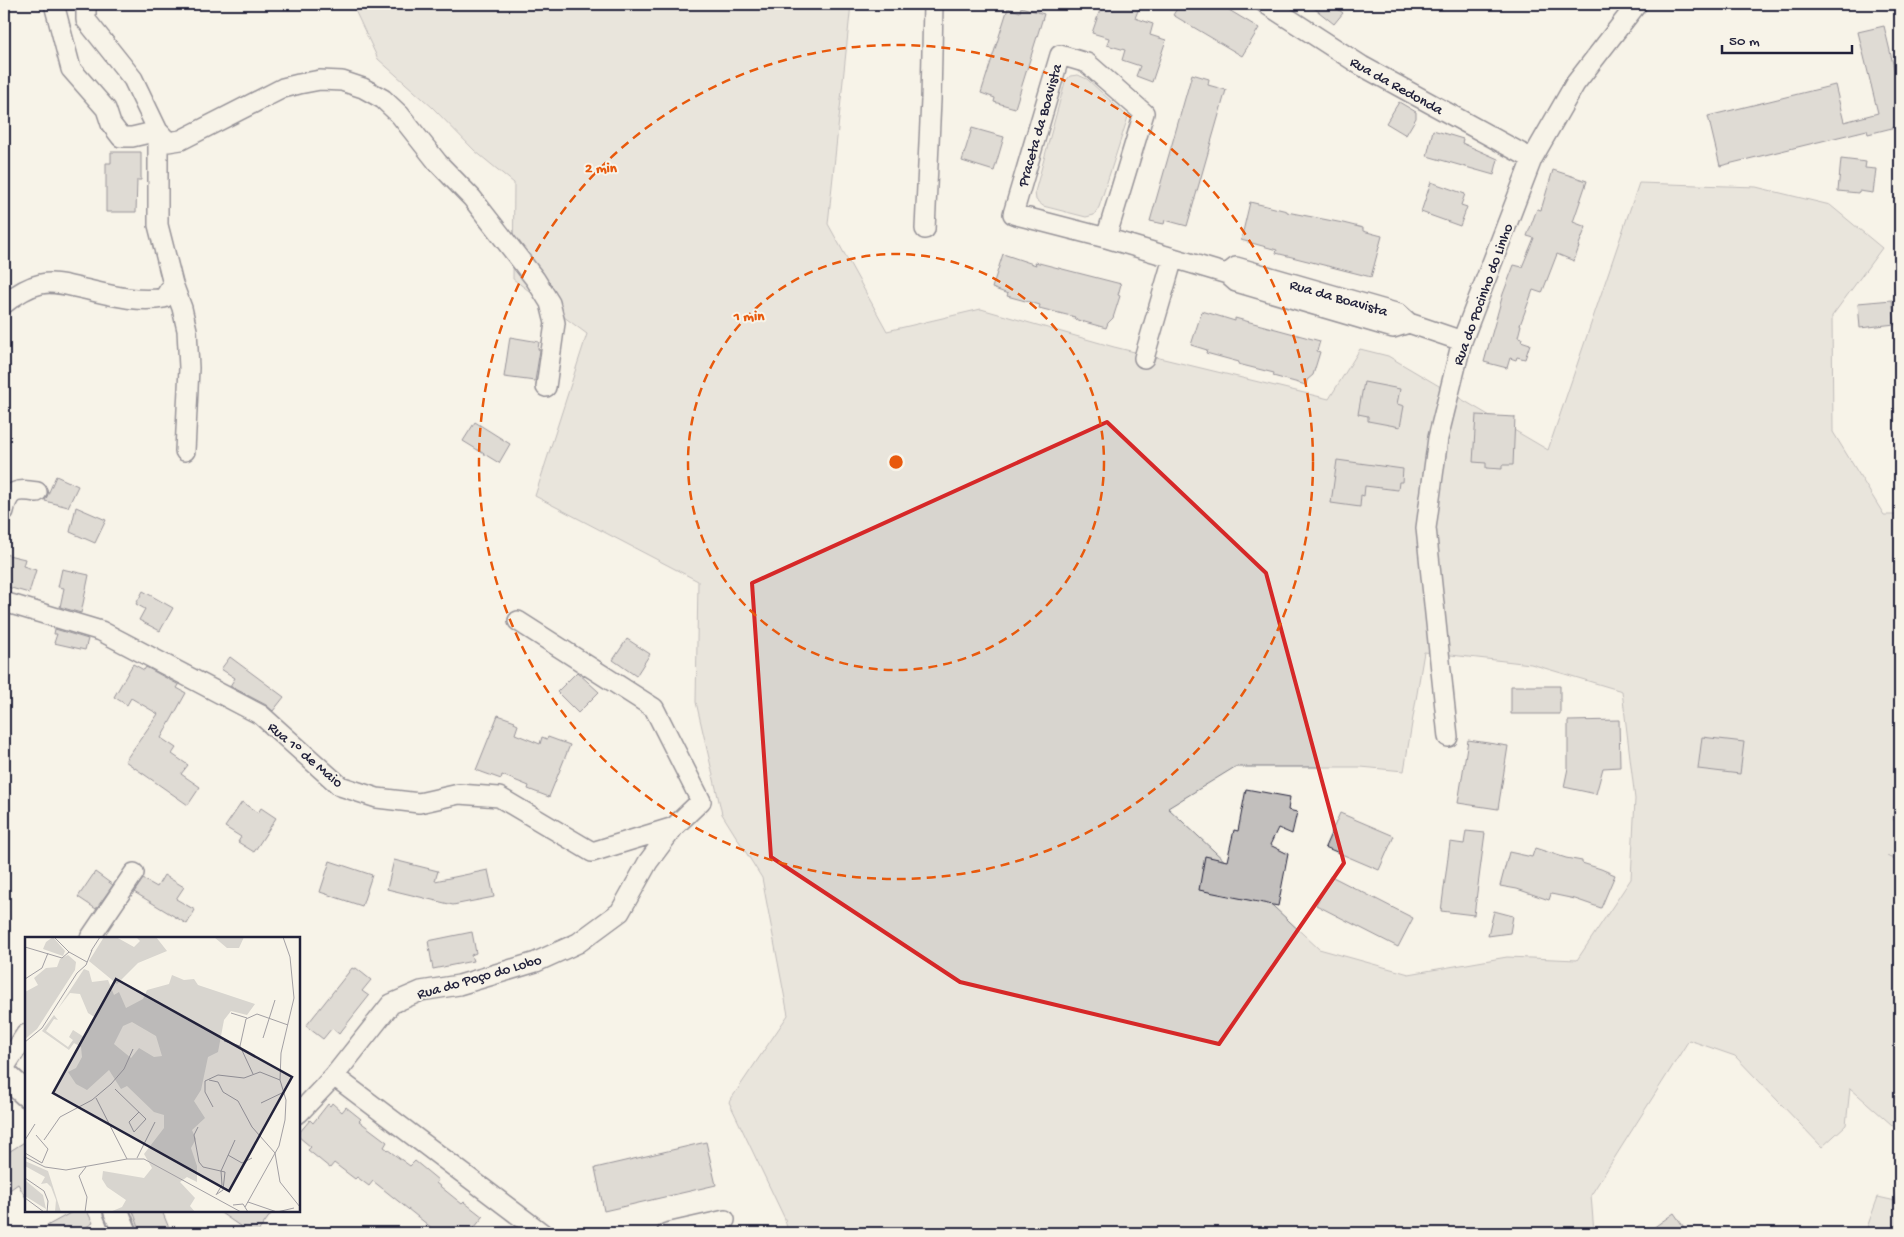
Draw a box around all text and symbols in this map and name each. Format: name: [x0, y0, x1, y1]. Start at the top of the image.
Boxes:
scale bar: [1722, 22, 1852, 54]
text: 50 m: [1729, 33, 1760, 51]
street label: Rua da Redonda: [1346, 54, 1446, 120]
street label: Praceta da Boavista: [1014, 61, 1067, 190]
text: 2 min: [585, 160, 618, 178]
street label: Rua do Pocinho do Linho: [1450, 221, 1518, 368]
street label: Rua da Boavista: [1287, 276, 1390, 322]
text: 1 min: [733, 308, 765, 326]
centre of rings: [887, 453, 905, 471]
street label: Rua 1° de Maio: [263, 719, 346, 792]
inset map: [25, 937, 300, 1212]
street label: Rua do Poço do Lobo: [415, 952, 544, 1004]

